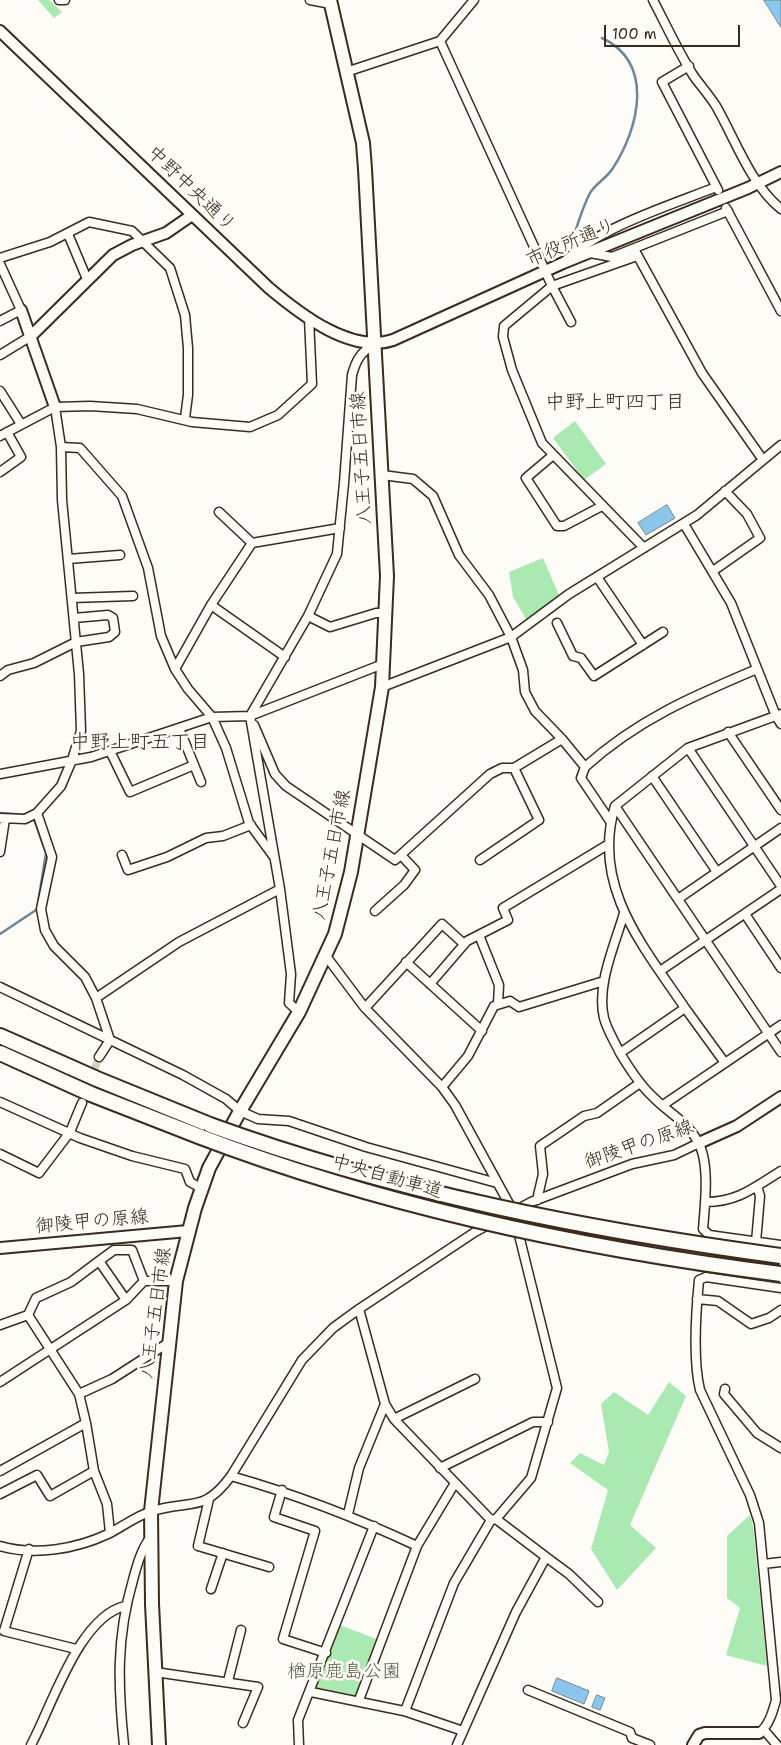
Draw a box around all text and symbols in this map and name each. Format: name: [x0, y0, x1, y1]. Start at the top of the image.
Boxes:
scale bar: [606, 15, 742, 47]
text: 100 m: [612, 24, 657, 44]
street label: 中野中央通り: [142, 141, 240, 237]
street label: 市役所通り: [523, 214, 619, 272]
street label: 八王子五日市線: [347, 391, 377, 525]
district label: 中野上町四丁目: [545, 391, 685, 415]
district label: 中野上町五丁目: [70, 731, 210, 755]
street label: 八王子五日市線: [308, 788, 356, 922]
street label: 御陵甲の原線: [581, 1116, 697, 1174]
street label: 中央自動車道: [329, 1150, 445, 1204]
street label: 御陵甲の原線: [34, 1206, 150, 1238]
street label: 八王子五日市線: [135, 1246, 177, 1380]
park label: 楢原鹿島公園: [287, 1661, 401, 1683]

